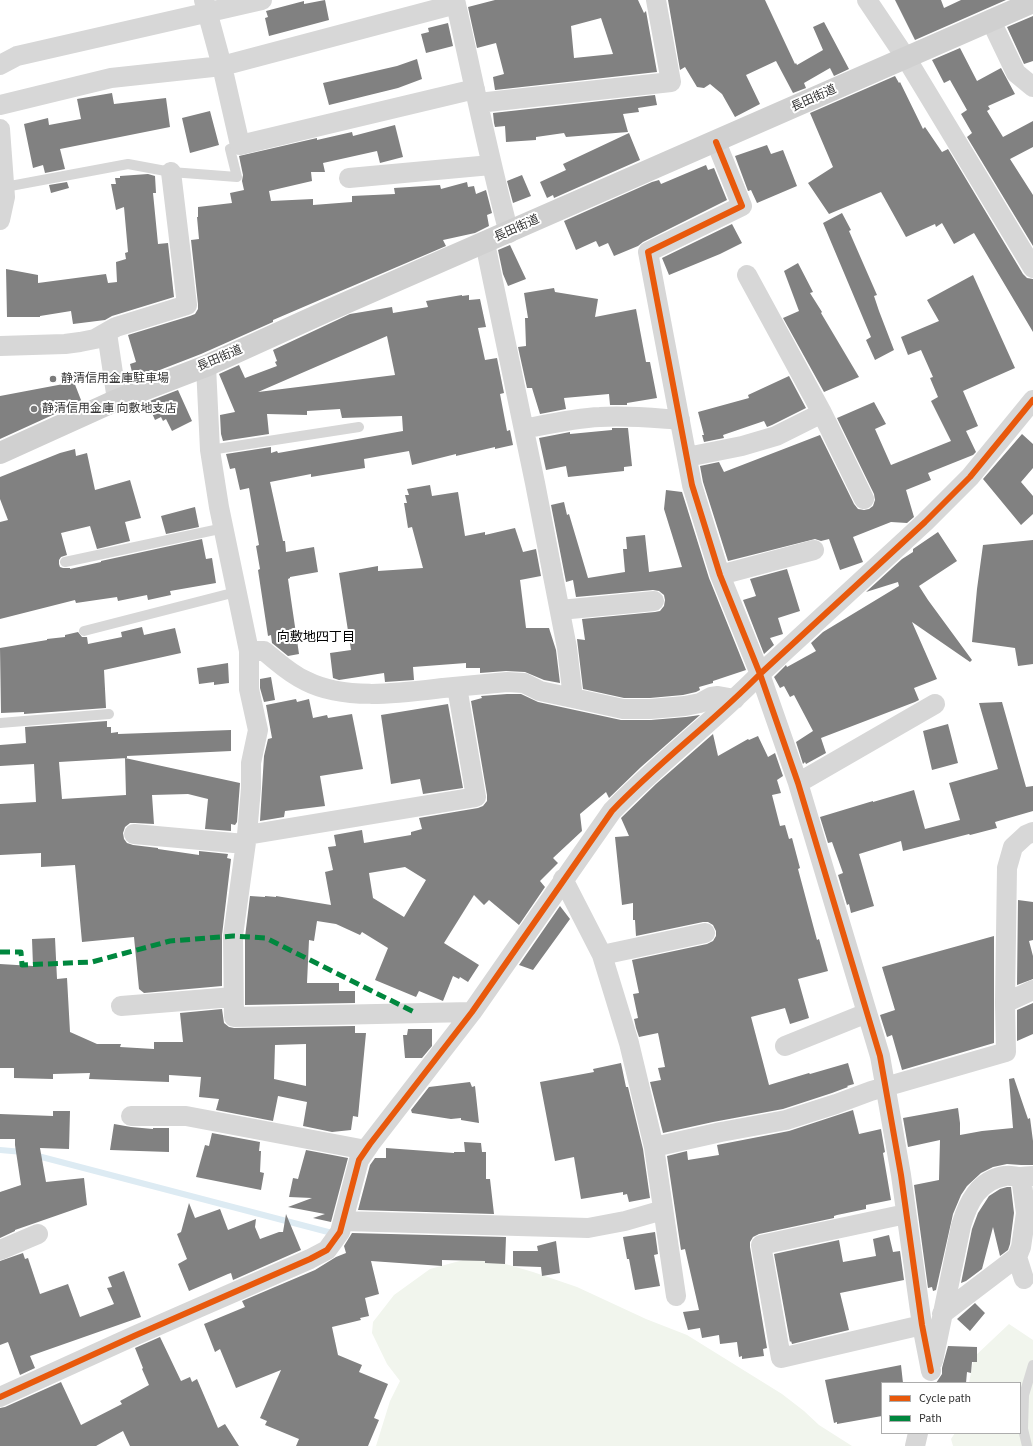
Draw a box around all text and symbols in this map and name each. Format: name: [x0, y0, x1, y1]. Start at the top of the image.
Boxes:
street label: 長田街道: [789, 83, 839, 115]
street label: 長田街道: [492, 213, 542, 245]
street label: 長田街道: [195, 343, 245, 375]
place label: 静清信用金庫駐車場: [61, 372, 169, 386]
marker: 静清信用金庫駐車場: [48, 374, 58, 384]
place label: 静清信用金庫 向敷地支店: [42, 402, 176, 416]
marker: 静清信用金庫 向敷地支店: [29, 404, 39, 414]
district label: 向敷地四丁目: [277, 630, 355, 646]
legend: [881, 1382, 1021, 1434]
text: Cycle path: [919, 1390, 971, 1407]
text: Path: [919, 1410, 942, 1427]

